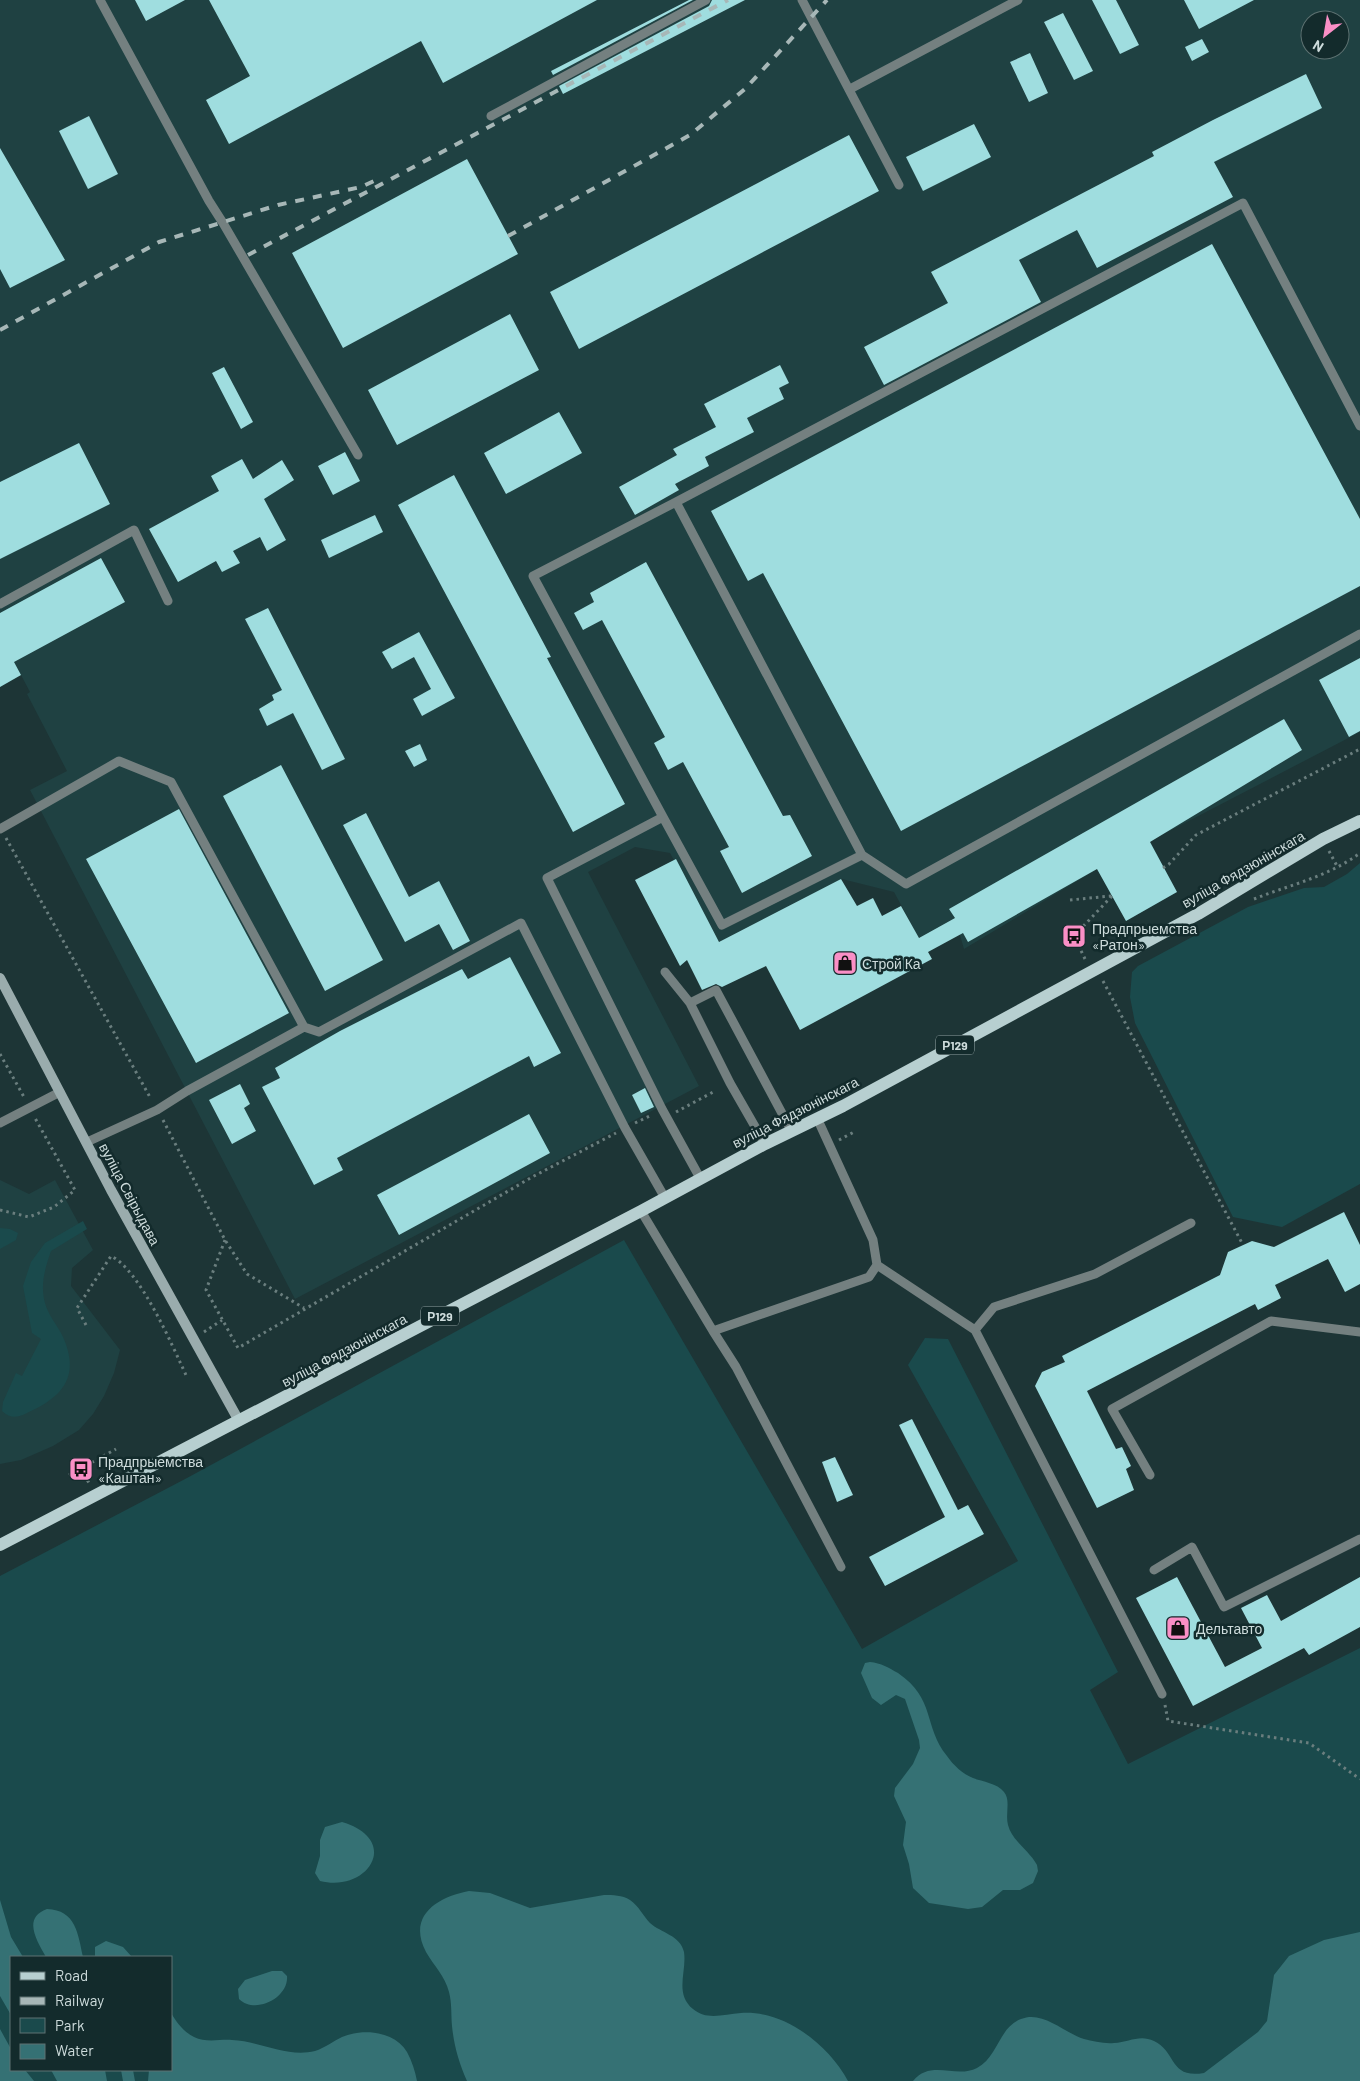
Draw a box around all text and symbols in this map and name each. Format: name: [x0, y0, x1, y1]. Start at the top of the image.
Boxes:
north arrow: [1300, 10, 1350, 60]
text: N: [1310, 37, 1326, 56]
street label: вуліца Фядзюнінскага: [1178, 827, 1308, 911]
place label: Прадпрыемства «Ратон»: [1092, 920, 1197, 953]
bus stop icon: Прадпрыемства «Ратон»: [1061, 923, 1087, 949]
shop icon: Строй Ка: [832, 950, 858, 976]
place label: Строй Ка: [862, 955, 921, 972]
road number: Р129: [936, 1036, 974, 1054]
street label: вуліца Фядзюнінскага: [729, 1073, 861, 1151]
street label: вуліца Свірыдава: [96, 1140, 164, 1248]
road number: Р129: [421, 1306, 459, 1325]
street label: вуліца Фядзюнінскага: [278, 1310, 410, 1390]
place label: Прадпрыемства «Каштан»: [98, 1453, 203, 1486]
bus stop icon: Прадпрыемства «Каштан»: [68, 1456, 94, 1482]
shop icon: Дельтавто: [1165, 1615, 1191, 1641]
place label: Дельтавто: [1196, 1620, 1263, 1637]
legend: [10, 1956, 172, 2071]
text: Road: [55, 1966, 88, 1984]
text: Railway: [55, 1991, 104, 2009]
text: Park: [55, 2016, 85, 2034]
text: Water: [55, 2041, 94, 2059]

